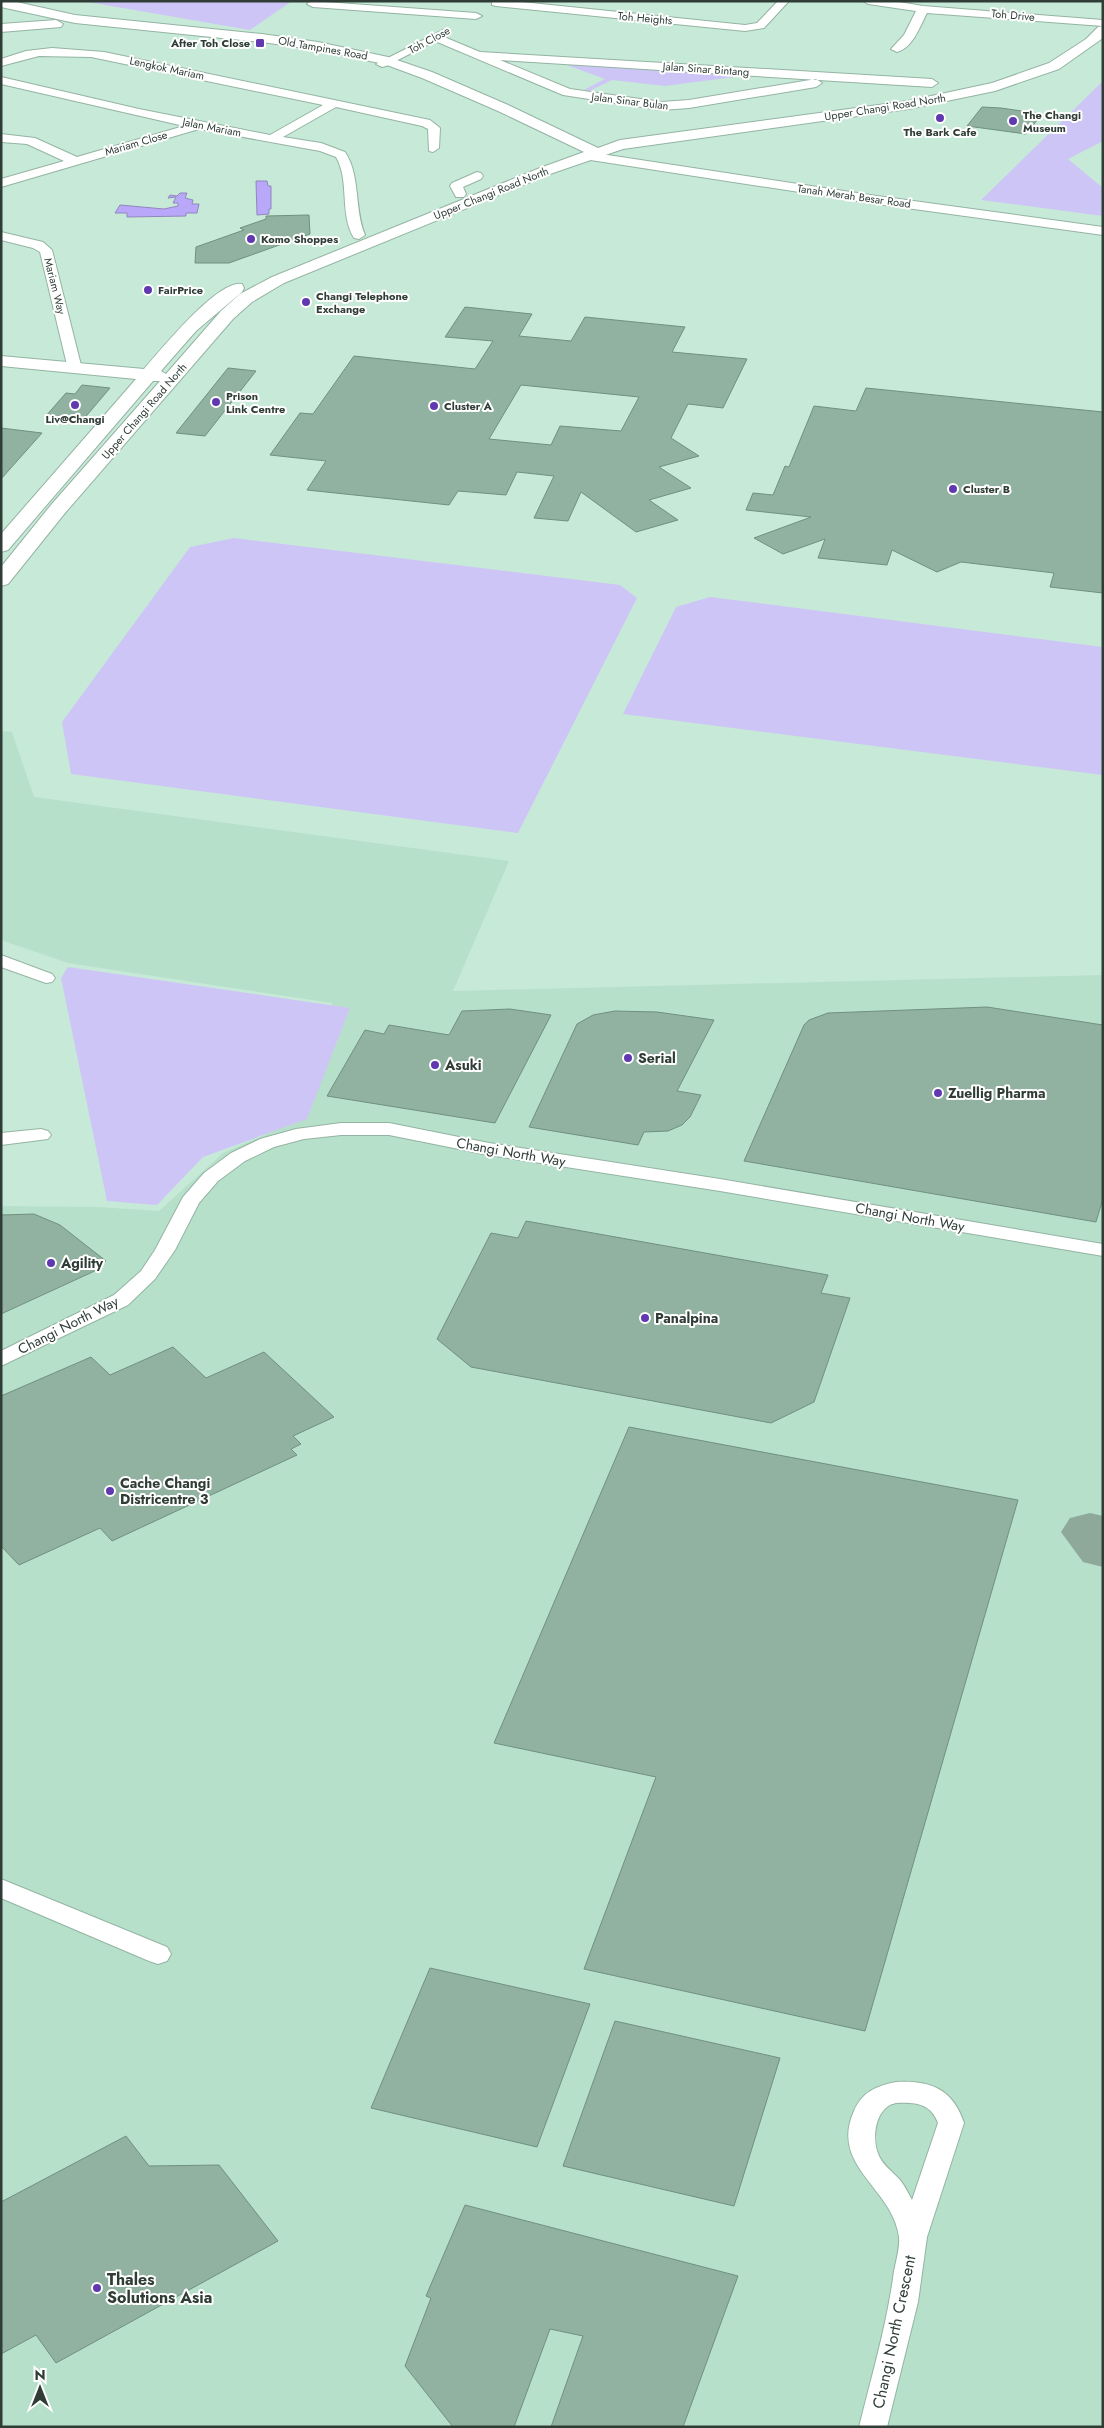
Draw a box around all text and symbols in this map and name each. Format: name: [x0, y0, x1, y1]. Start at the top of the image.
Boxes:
street label: Toh Drive: [991, 5, 1036, 25]
street label: Toh Heights: [617, 8, 673, 28]
street label: Toh Close: [405, 22, 453, 58]
street label: Old Tampines Road: [277, 32, 369, 64]
place label: After Toh Close: [170, 35, 250, 51]
marker: After Toh Close: [254, 37, 266, 49]
street label: Lengkok Mariam: [128, 52, 206, 84]
street label: Jalan Sinar Bintang: [660, 58, 750, 80]
street label: Jalan Sinar Bulan: [589, 88, 669, 114]
street label: Upper Changi Road North: [823, 89, 947, 125]
place label: The Changi Museum: [1023, 107, 1081, 136]
marker: The Bark Cafe: [934, 112, 946, 124]
street label: Jalan Mariam: [179, 113, 243, 141]
marker: The Changi Museum: [1007, 115, 1019, 127]
place label: The Bark Cafe: [903, 124, 977, 140]
street label: Mariam Close: [103, 126, 169, 160]
street label: Upper Changi Road North: [431, 163, 551, 223]
street label: Tanah Merah Besar Road: [796, 180, 912, 212]
place label: Komo Shoppes: [261, 231, 338, 247]
marker: Komo Shoppes: [245, 233, 257, 245]
street label: Mariam Way: [40, 256, 70, 316]
place label: FairPrice: [158, 282, 203, 298]
marker: FairPrice: [142, 284, 154, 296]
place label: Changi Telephone Exchange: [316, 288, 408, 317]
marker: Changi Telephone Exchange: [300, 296, 312, 308]
street label: Upper Changi Road North: [98, 359, 190, 463]
place label: Prison Link Centre: [226, 388, 285, 417]
marker: Prison Link Centre: [210, 396, 222, 408]
place label: Cluster A: [444, 398, 493, 414]
marker: Liv@Changi: [69, 399, 81, 411]
marker: Cluster A: [428, 400, 440, 412]
place label: Liv@Changi: [45, 411, 105, 427]
place label: Cluster B: [963, 481, 1010, 497]
marker: Cluster B: [947, 483, 959, 495]
place label: Serial: [638, 1048, 676, 1068]
marker: Serial: [622, 1052, 634, 1064]
place label: Asuki: [444, 1055, 482, 1075]
marker: Asuki: [429, 1059, 441, 1071]
place label: Zuellig Pharma: [948, 1083, 1046, 1103]
marker: Zuellig Pharma: [932, 1087, 944, 1099]
street label: Changi North Way: [455, 1133, 568, 1172]
street label: Changi North Way: [854, 1198, 967, 1237]
place label: Agility: [60, 1253, 104, 1273]
marker: Agility: [45, 1257, 57, 1269]
street label: Changi North Way: [14, 1291, 122, 1359]
place label: Panalpina: [655, 1308, 718, 1328]
marker: Panalpina: [639, 1312, 651, 1324]
place label: Cache Changi Districentre 3: [120, 1473, 210, 1509]
marker: Cache Changi Districentre 3: [104, 1485, 116, 1497]
street label: Changi North Crescent: [867, 2253, 922, 2411]
place label: Thales Solutions Asia: [107, 2268, 212, 2309]
marker: Thales Solutions Asia: [91, 2282, 103, 2294]
north arrow: [15, 2363, 65, 2413]
text: N: [34, 2365, 46, 2385]

